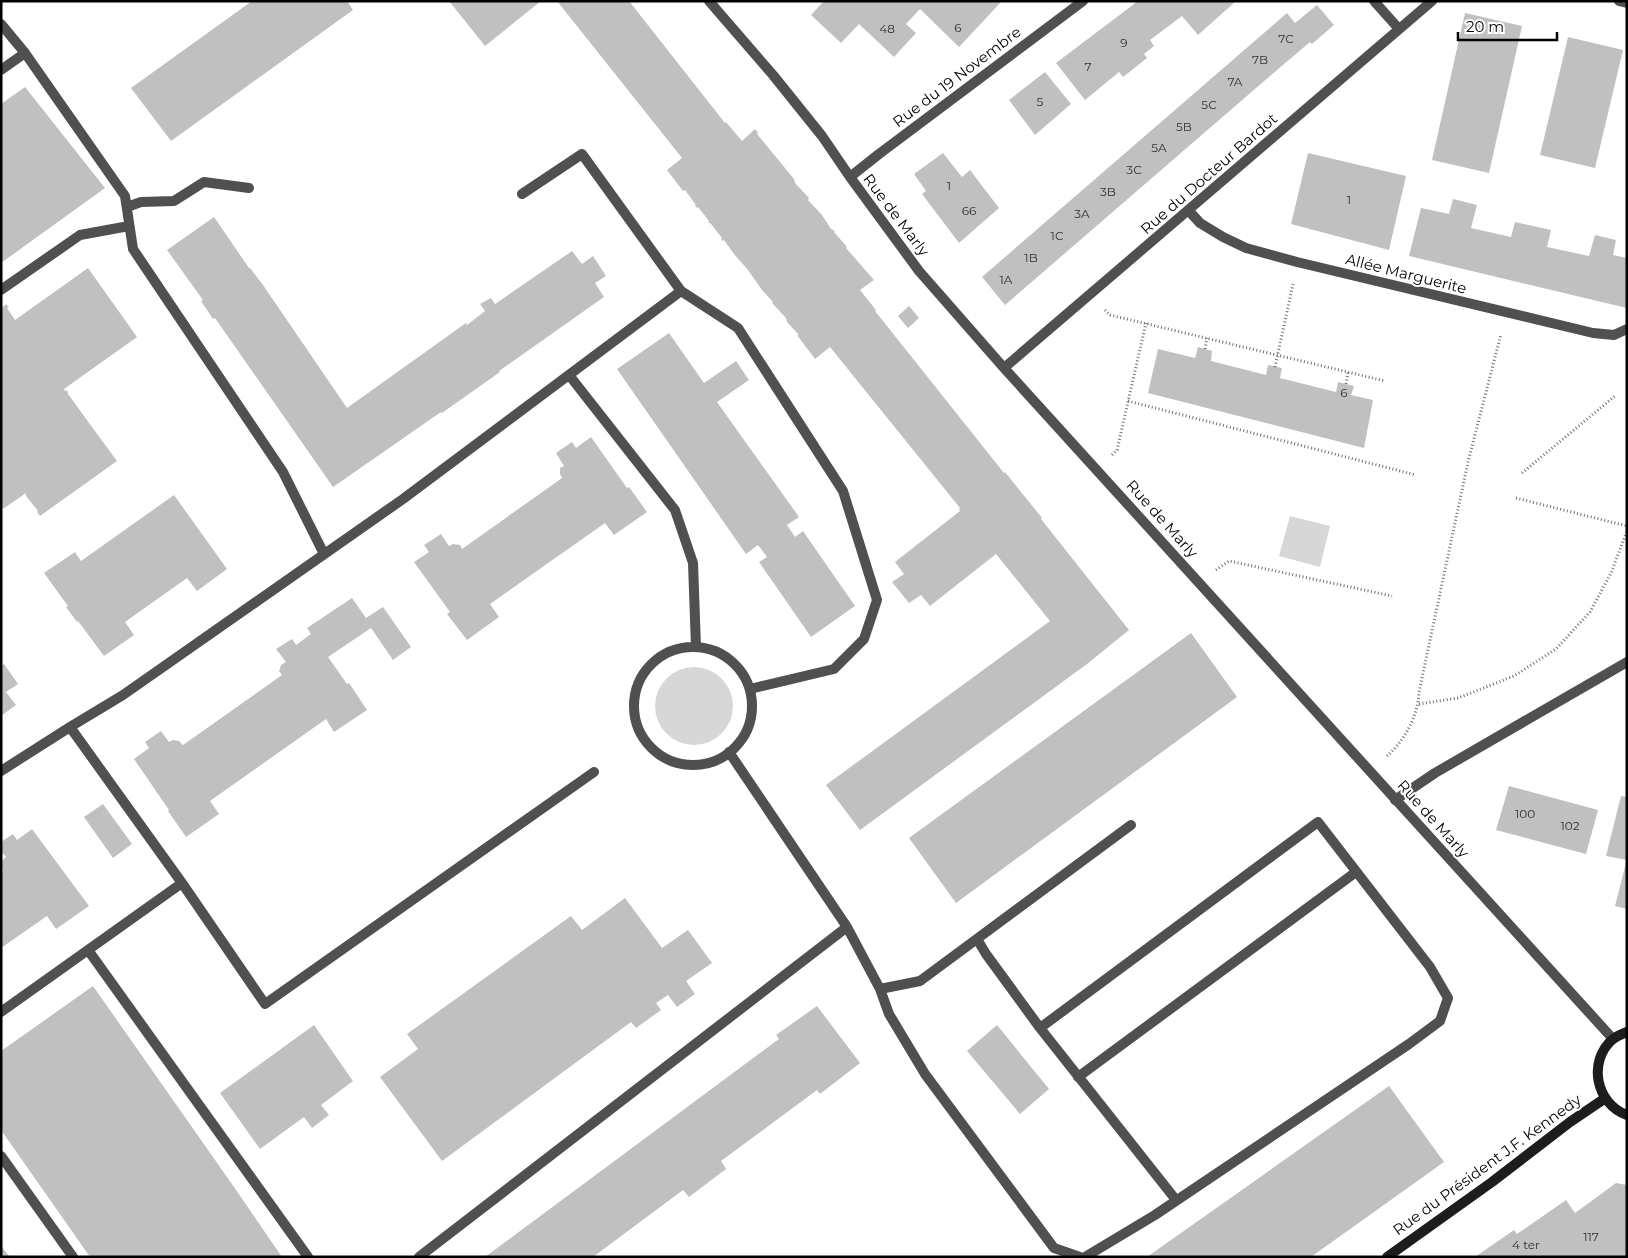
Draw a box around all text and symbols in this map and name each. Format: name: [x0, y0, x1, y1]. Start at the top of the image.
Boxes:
scale bar: [1458, 10, 1557, 42]
text: 20 m: [1466, 17, 1504, 36]
house number: 6: [954, 20, 962, 35]
house number: 48: [879, 21, 895, 36]
street label: Rue du 19 Novembre: [889, 22, 1025, 131]
house number: 7C: [1278, 31, 1294, 46]
house number: 9: [1120, 35, 1128, 50]
house number: 7B: [1252, 52, 1268, 67]
house number: 7: [1084, 59, 1092, 74]
house number: 7A: [1228, 74, 1243, 89]
house number: 5: [1037, 94, 1044, 109]
house number: 5C: [1201, 97, 1217, 112]
street label: Rue du Docteur Bardot: [1136, 109, 1281, 238]
house number: 5B: [1176, 119, 1192, 134]
house number: 5A: [1151, 140, 1167, 155]
house number: 3C: [1126, 162, 1142, 177]
street label: Rue de Marly: [859, 170, 934, 260]
house number: 1: [947, 178, 951, 193]
house number: 3B: [1100, 184, 1116, 199]
house number: 1: [1347, 192, 1351, 207]
house number: 66: [962, 203, 976, 218]
house number: 3A: [1074, 206, 1090, 221]
house number: 1C: [1051, 228, 1064, 243]
street label: Allée Marguerite: [1344, 249, 1469, 298]
house number: 1B: [1024, 250, 1038, 265]
house number: 1A: [1000, 272, 1013, 287]
house number: 6: [1340, 385, 1348, 400]
street label: Rue de Marly: [1122, 476, 1203, 562]
street label: Rue de Marly: [1393, 776, 1474, 862]
house number: 100: [1515, 806, 1535, 821]
house number: 102: [1560, 818, 1580, 833]
street label: Rue du Président J.F. Kennedy: [1389, 1089, 1585, 1239]
house number: 117: [1583, 1229, 1599, 1244]
house number: 4 ter: [1512, 1237, 1540, 1252]

